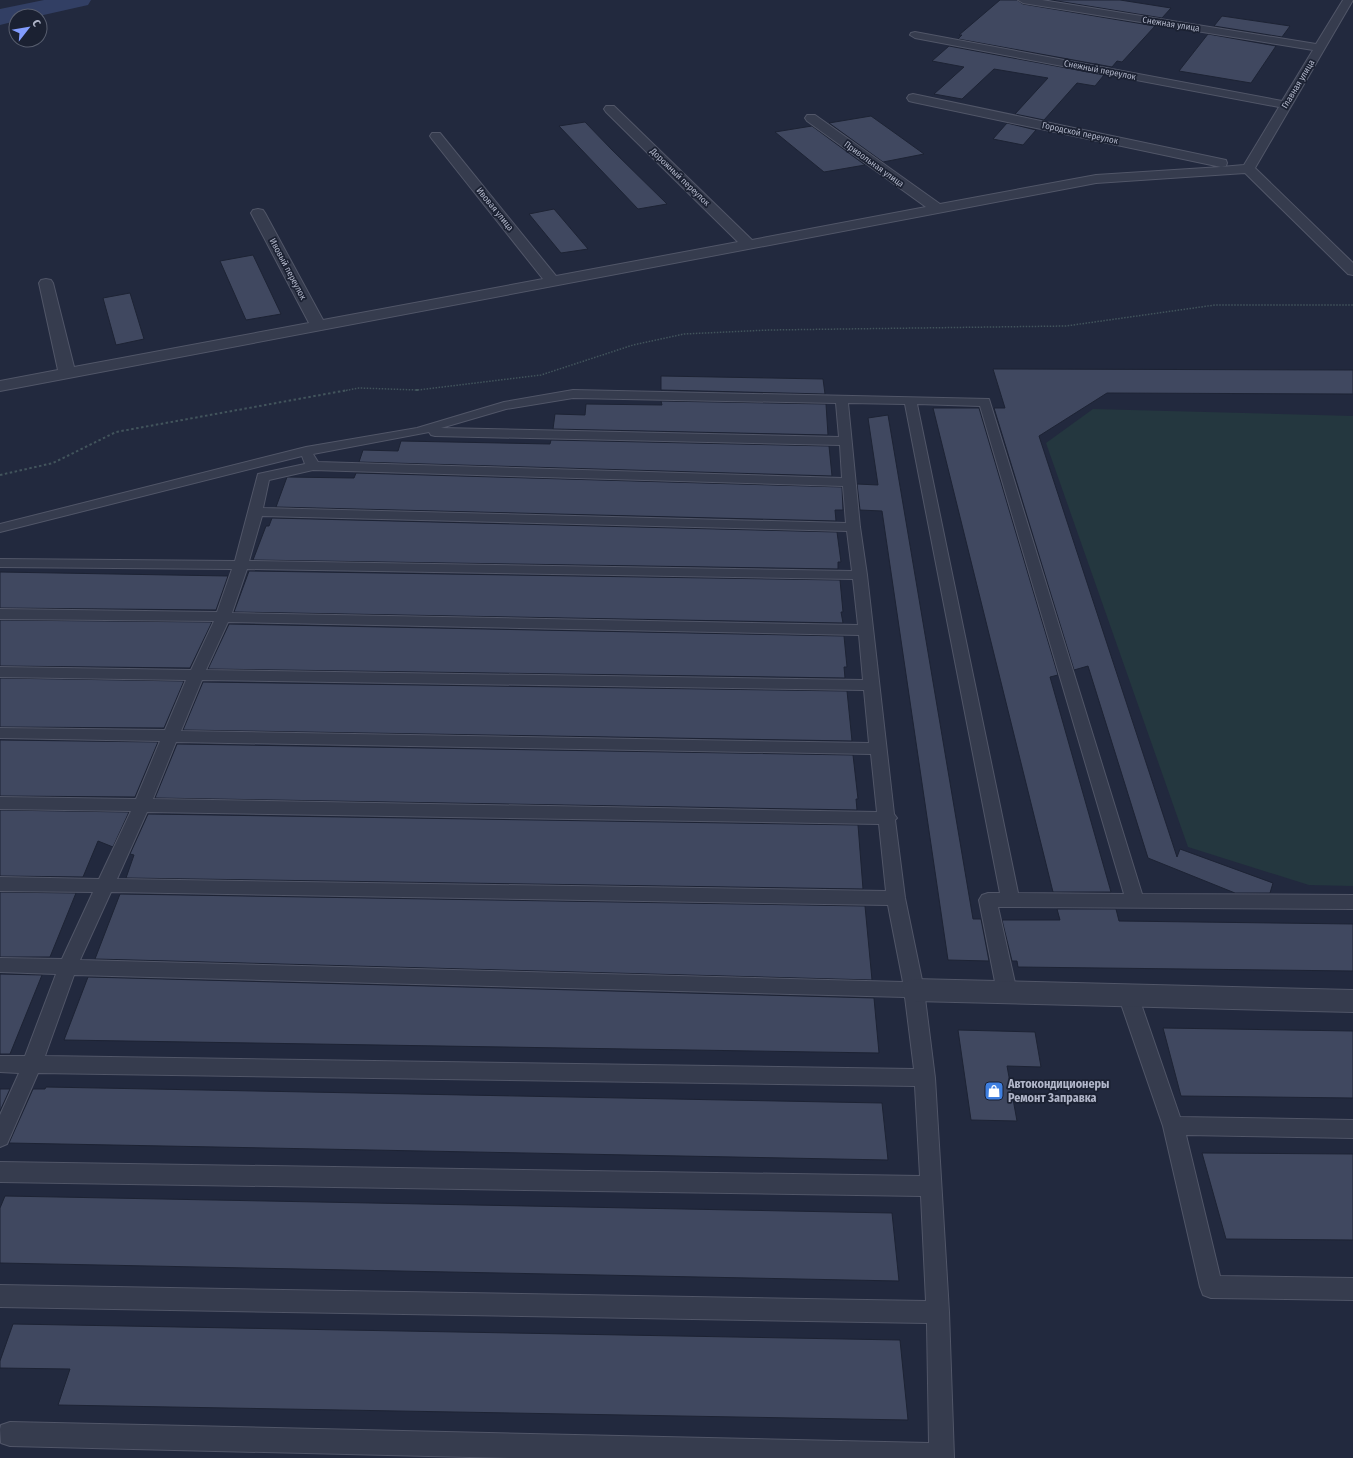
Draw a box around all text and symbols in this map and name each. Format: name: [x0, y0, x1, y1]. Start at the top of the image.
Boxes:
north arrow: [8, 8, 48, 48]
street label: Снежная улица: [1142, 15, 1201, 34]
text: С: [29, 17, 43, 29]
street label: Главная улица: [1280, 57, 1317, 110]
street label: Снежный переулок: [1063, 58, 1138, 82]
street label: Городской переулок: [1041, 120, 1120, 146]
street label: Привольная улица: [842, 139, 906, 189]
street label: Дорожный переулок: [648, 145, 712, 208]
street label: Ивовая улица: [475, 185, 516, 233]
street label: Ивовый переулок: [268, 237, 309, 302]
place label: Автокондиционеры Ремонт Заправка: [1007, 1077, 1109, 1105]
shop icon: Автокондиционеры Ремонт Заправка: [983, 1080, 1005, 1102]

